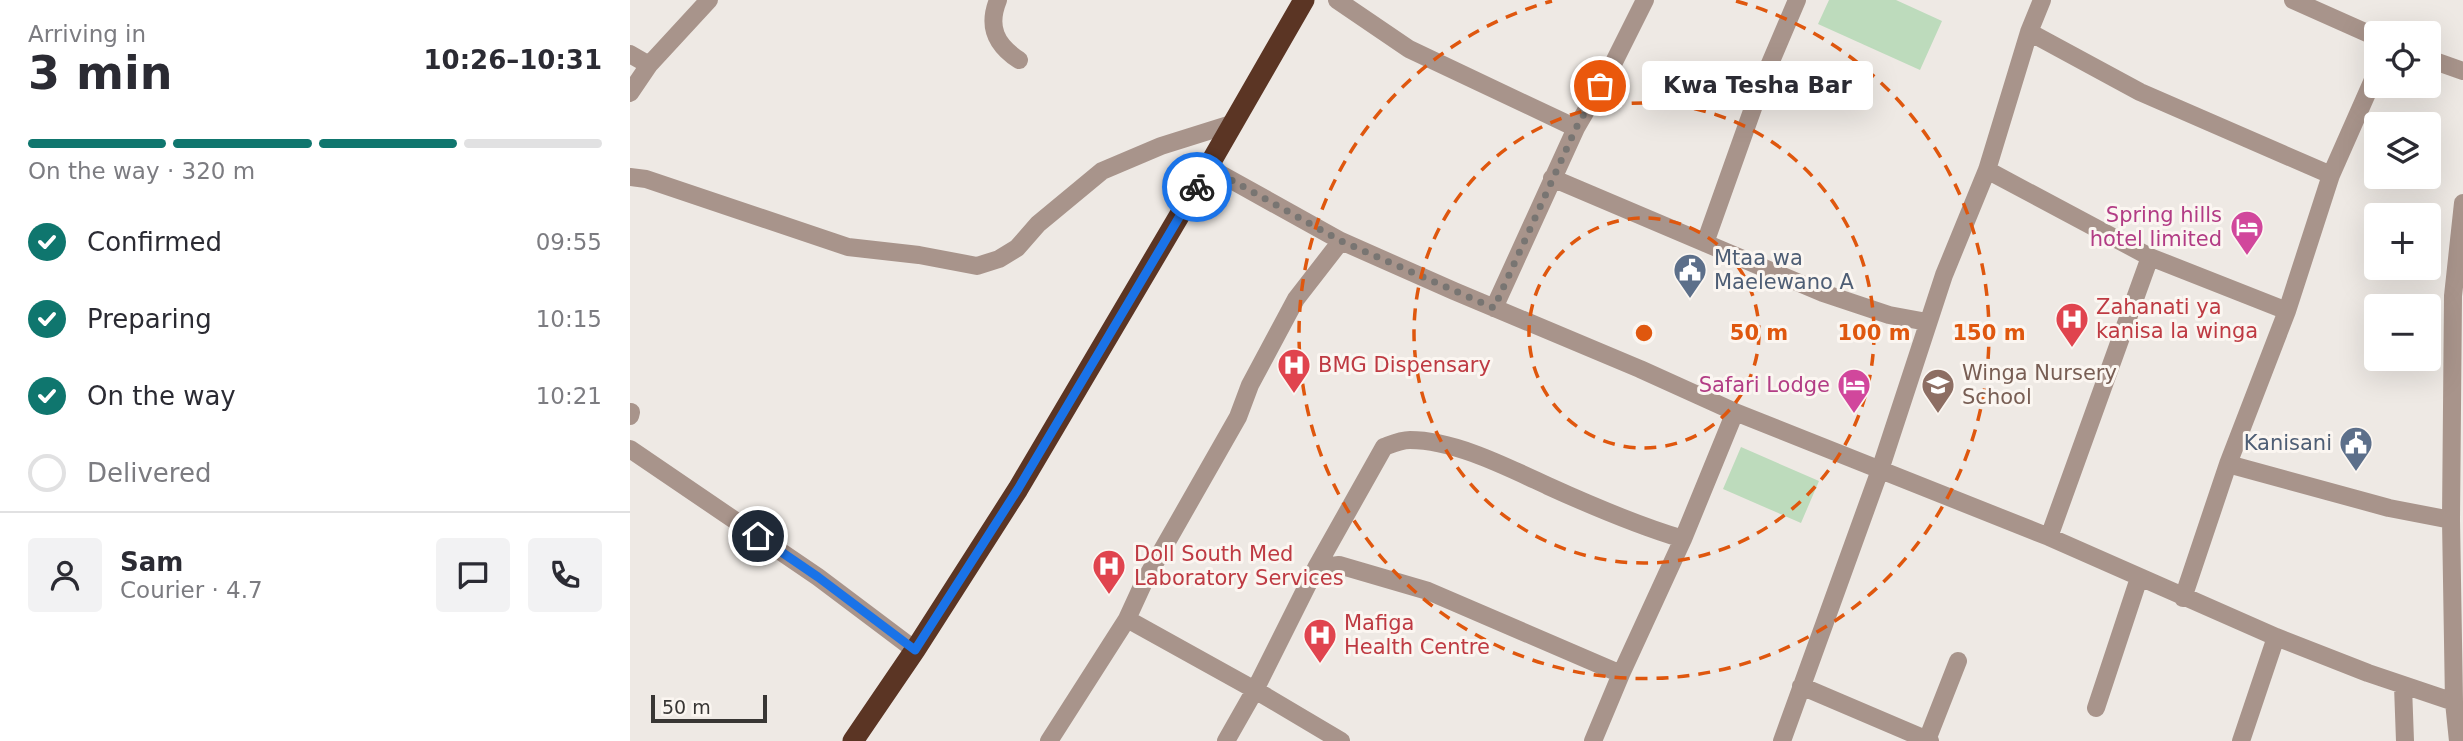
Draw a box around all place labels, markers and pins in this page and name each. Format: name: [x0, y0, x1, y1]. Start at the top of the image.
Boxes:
pin: [1570, 56, 1630, 116]
callout: Kwa Tesha Bar: [1642, 62, 1873, 110]
place label: Spring hills hotel limited: [2090, 203, 2222, 251]
hotel icon: Spring hills hotel limited: [2228, 208, 2266, 257]
place label: Mtaa wa Maelewano A: [1714, 246, 1855, 294]
public building icon: Mtaa wa Maelewano A: [1671, 251, 1709, 300]
place label: Zahanati ya kanisa la winga: [2096, 295, 2258, 343]
hospital icon: Zahanati ya kanisa la winga: [2053, 300, 2091, 349]
centre of rings: [1632, 321, 1656, 345]
hospital icon: BMG Dispensary: [1275, 346, 1313, 395]
place label: BMG Dispensary: [1318, 353, 1491, 377]
place label: Winga Nursery School: [1962, 361, 2117, 409]
hotel icon: Safari Lodge: [1835, 366, 1873, 415]
school or university icon: Winga Nursery School: [1919, 366, 1957, 415]
place label: Safari Lodge: [1699, 373, 1830, 397]
public building icon: Kanisani: [2337, 424, 2375, 473]
place label: Kanisani: [2244, 431, 2332, 455]
pin: [728, 506, 788, 566]
place label: Doll South Med Laboratory Services: [1134, 542, 1344, 590]
hospital icon: Doll South Med Laboratory Services: [1090, 547, 1128, 596]
place label: Mafiga Health Centre: [1344, 611, 1490, 659]
hospital icon: Mafiga Health Centre: [1301, 616, 1339, 665]

